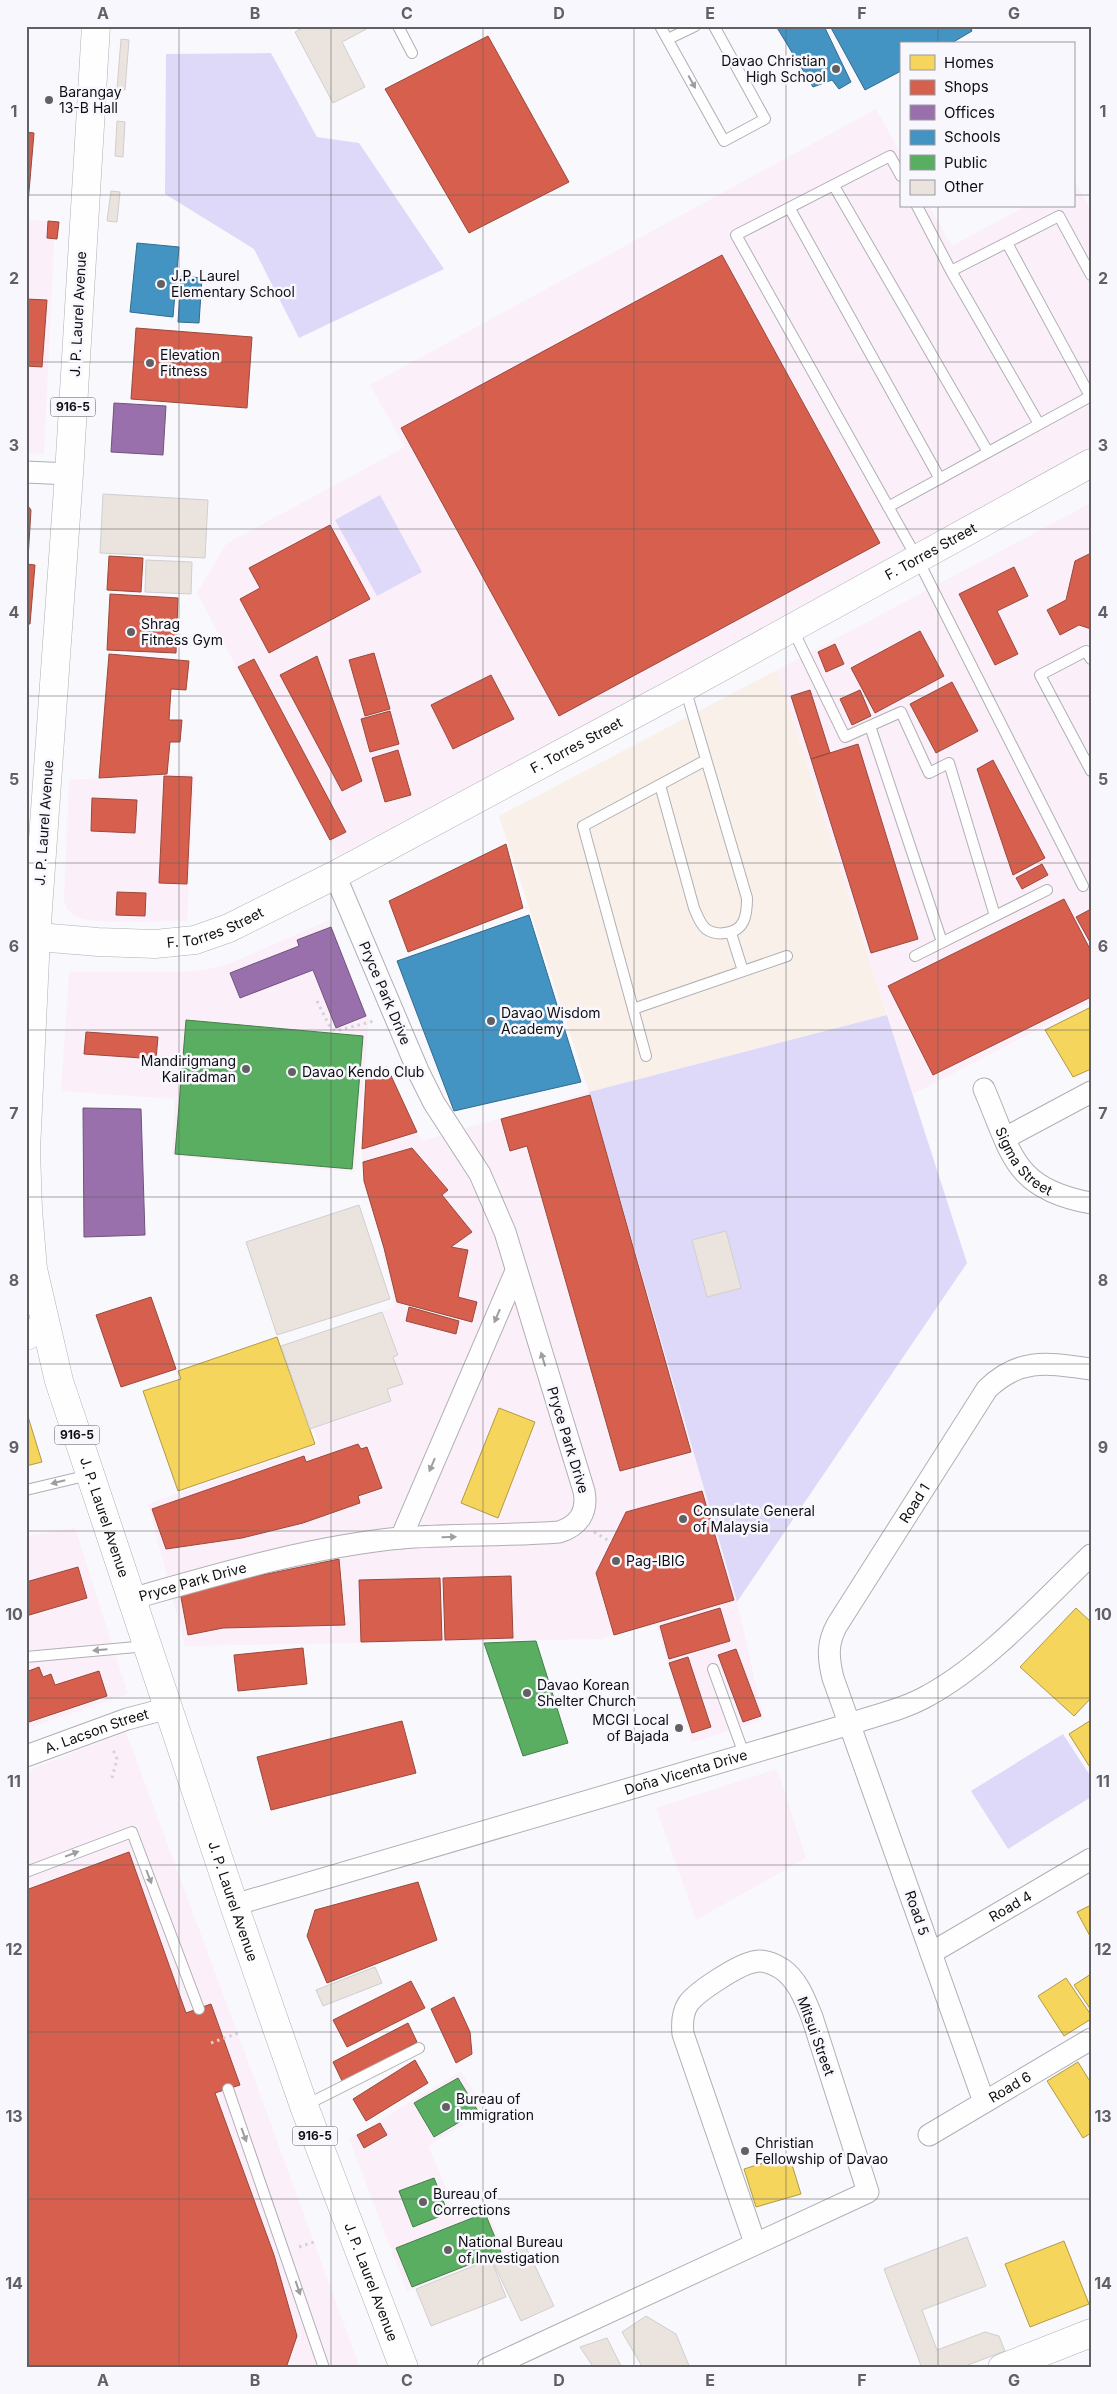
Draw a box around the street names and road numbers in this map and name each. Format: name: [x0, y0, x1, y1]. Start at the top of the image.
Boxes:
street label: J. P. Laurel Avenue: [66, 251, 89, 377]
road number: 916-5: [50, 398, 96, 417]
street label: F. Torres Street: [882, 519, 979, 583]
street label: F. Torres Street: [527, 713, 625, 776]
street label: J. P. Laurel Avenue: [31, 760, 56, 886]
street label: F. Torres Street: [166, 903, 266, 951]
street label: Pryce Park Drive: [356, 938, 415, 1047]
street label: Sigma Street: [992, 1124, 1056, 1199]
street label: Pryce Park Drive: [544, 1384, 593, 1495]
road number: 916-5: [54, 1426, 100, 1444]
street label: J. P. Laurel Avenue: [77, 1455, 133, 1579]
street label: Road 1: [895, 1480, 933, 1526]
street label: Pryce Park Drive: [137, 1558, 248, 1604]
street label: A. Lacson Street: [42, 1705, 151, 1756]
street label: Doña Vicenta Drive: [622, 1746, 749, 1798]
street label: J. P. Laurel Avenue: [205, 1839, 262, 1963]
street label: Road 4: [986, 1887, 1035, 1925]
street label: Road 5: [902, 1888, 933, 1937]
street label: Mitsui Street: [794, 1994, 839, 2078]
street label: Road 6: [985, 2068, 1034, 2106]
road number: 916-5: [292, 2126, 338, 2146]
street label: J. P. Laurel Avenue: [341, 2220, 402, 2344]

